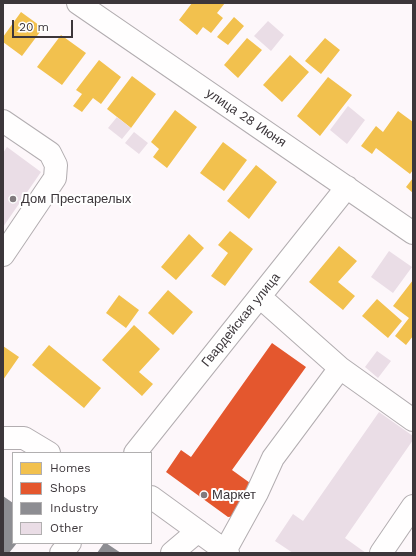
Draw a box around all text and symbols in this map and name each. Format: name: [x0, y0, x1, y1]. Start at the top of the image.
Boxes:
scale bar: [14, 12, 75, 38]
text: 20 m: [19, 20, 49, 34]
street label: улица 28 Июня: [203, 85, 289, 151]
place label: Дом Престарелых: [21, 191, 131, 207]
marker: Дом Престарелых: [8, 194, 18, 204]
street label: Гвардейская улица: [198, 270, 284, 370]
legend: [12, 452, 152, 544]
text: Homes: [50, 461, 91, 475]
text: Shops: [50, 481, 86, 495]
place label: Маркет: [212, 487, 256, 503]
marker: Маркет: [199, 490, 209, 500]
text: Industry: [50, 501, 98, 515]
text: Other: [50, 521, 83, 535]

